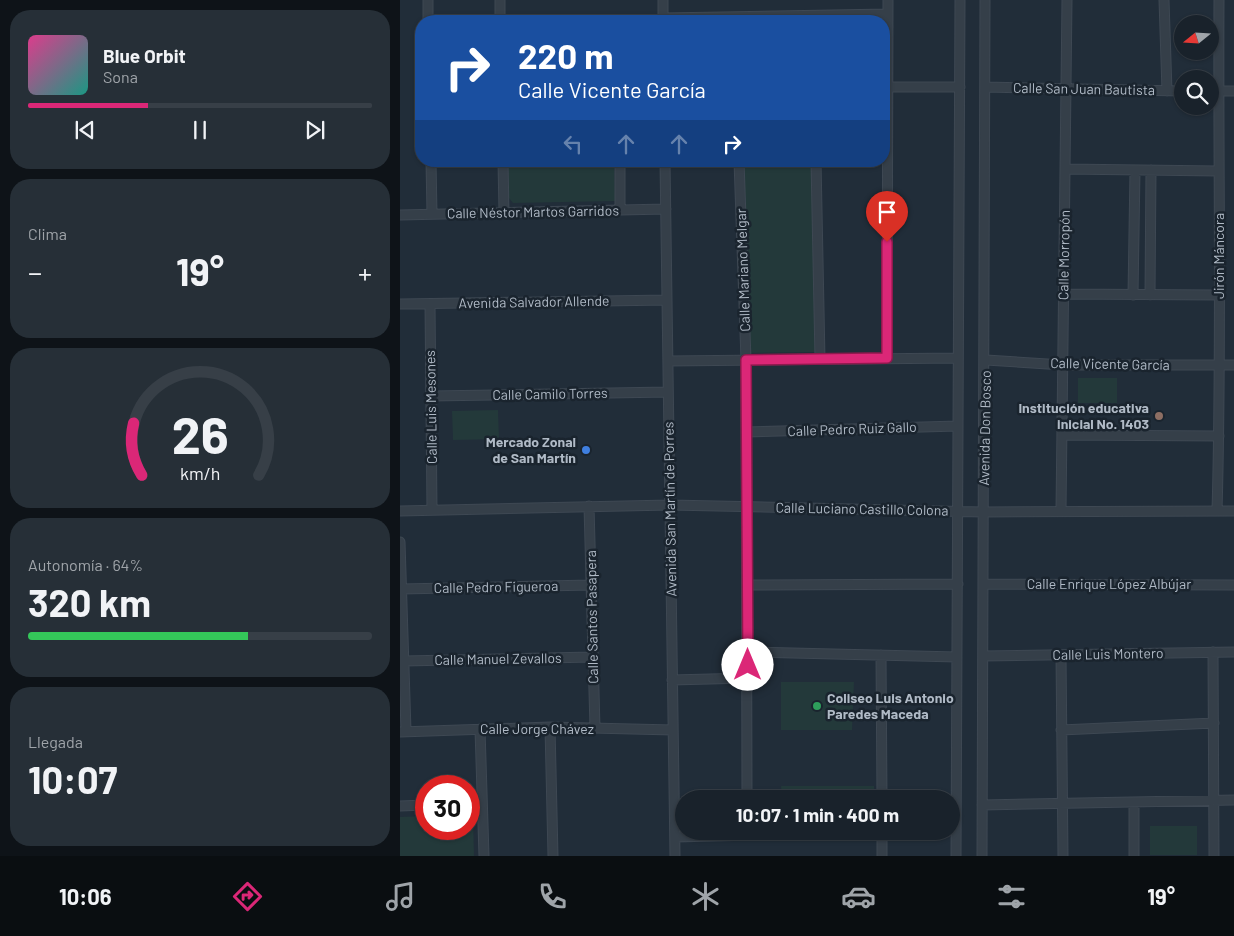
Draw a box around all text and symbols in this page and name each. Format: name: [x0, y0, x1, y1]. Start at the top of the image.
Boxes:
north arrow: [1174, 15, 1219, 60]
map controls: [1174, 15, 1219, 115]
text: 220 m: [518, 34, 613, 76]
icon: right: [435, 35, 500, 100]
text: Blue Orbit: [103, 44, 186, 67]
text: Sona: [103, 67, 138, 86]
button: search: [1174, 70, 1219, 115]
text: Calle Vicente García: [518, 76, 706, 102]
street label: Calle San Juan Bautista: [1013, 79, 1155, 98]
icon: previous: [71, 116, 99, 144]
icon: pause: [186, 116, 214, 144]
icon: next: [301, 116, 329, 144]
icon: left: [559, 130, 587, 158]
icon: ahead: [612, 130, 640, 158]
icon: ahead: [665, 130, 693, 158]
icon: right: [718, 130, 746, 158]
pin: [866, 191, 908, 242]
icon: arrive: [873, 198, 901, 226]
street label: Calle Néstor Martos Garridos: [447, 201, 619, 222]
street label: Calle Mariano Melgar: [732, 208, 753, 332]
street label: Calle Morropón: [1054, 210, 1073, 300]
street label: Jirón Máncora: [1210, 213, 1227, 299]
text: Clima: [28, 224, 67, 243]
text: 19°: [176, 248, 224, 294]
text: −: [28, 255, 42, 289]
text: +: [358, 255, 372, 289]
street label: Avenida Salvador Allende: [458, 292, 610, 311]
street label: Calle Luis Mesones: [421, 350, 440, 464]
street label: Calle Vicente García: [1050, 354, 1170, 373]
street label: Avenida Don Bosco: [975, 370, 994, 486]
street label: Calle Camilo Torres: [492, 384, 608, 403]
place label: Institución educativa inicial No. 1403: [1018, 399, 1149, 432]
text: 26: [171, 402, 229, 464]
marker: Institución educativa inicial No. 1403: [1153, 410, 1165, 422]
street label: Calle Pedro Ruiz Gallo: [787, 418, 917, 439]
street label: Avenida San Martín de Porres: [659, 421, 680, 597]
place label: Mercado Zonal de San Martín: [486, 433, 576, 466]
marker: Mercado Zonal de San Martín: [580, 444, 592, 456]
text: km/h: [180, 462, 220, 484]
street label: Calle Luciano Castillo Colona: [775, 498, 949, 519]
street label: Calle Santos Pasapera: [582, 550, 601, 684]
text: Autonomía · 64%: [28, 555, 143, 574]
street label: Calle Enrique López Albújar: [1027, 575, 1191, 592]
street label: Calle Pedro Figueroa: [434, 577, 558, 596]
text: 320 km: [28, 579, 151, 625]
position arrow: [721, 638, 773, 690]
street label: Calle Luis Montero: [1052, 644, 1164, 663]
street label: Calle Manuel Zevallos: [434, 649, 562, 668]
place label: Coliseo Luis Antonio Paredes Maceda: [827, 689, 954, 722]
marker: Coliseo Luis Antonio Paredes Maceda: [811, 700, 823, 712]
street label: Calle Jorge Chávez: [480, 720, 594, 737]
text: Llegada: [28, 732, 83, 751]
text: 10:07: [28, 756, 117, 802]
speed limit sign: 30: [415, 775, 480, 840]
text: 10:07 · 1 min · 400 m: [736, 803, 899, 826]
icon: directions: [230, 879, 265, 914]
icon: music: [383, 879, 418, 914]
icon: phone: [535, 879, 570, 914]
icon: climate: [688, 879, 723, 914]
icon: car: [841, 879, 876, 914]
icon: filters: [994, 879, 1029, 914]
text: 10:06: [59, 883, 112, 909]
text: 19°: [1147, 883, 1175, 909]

